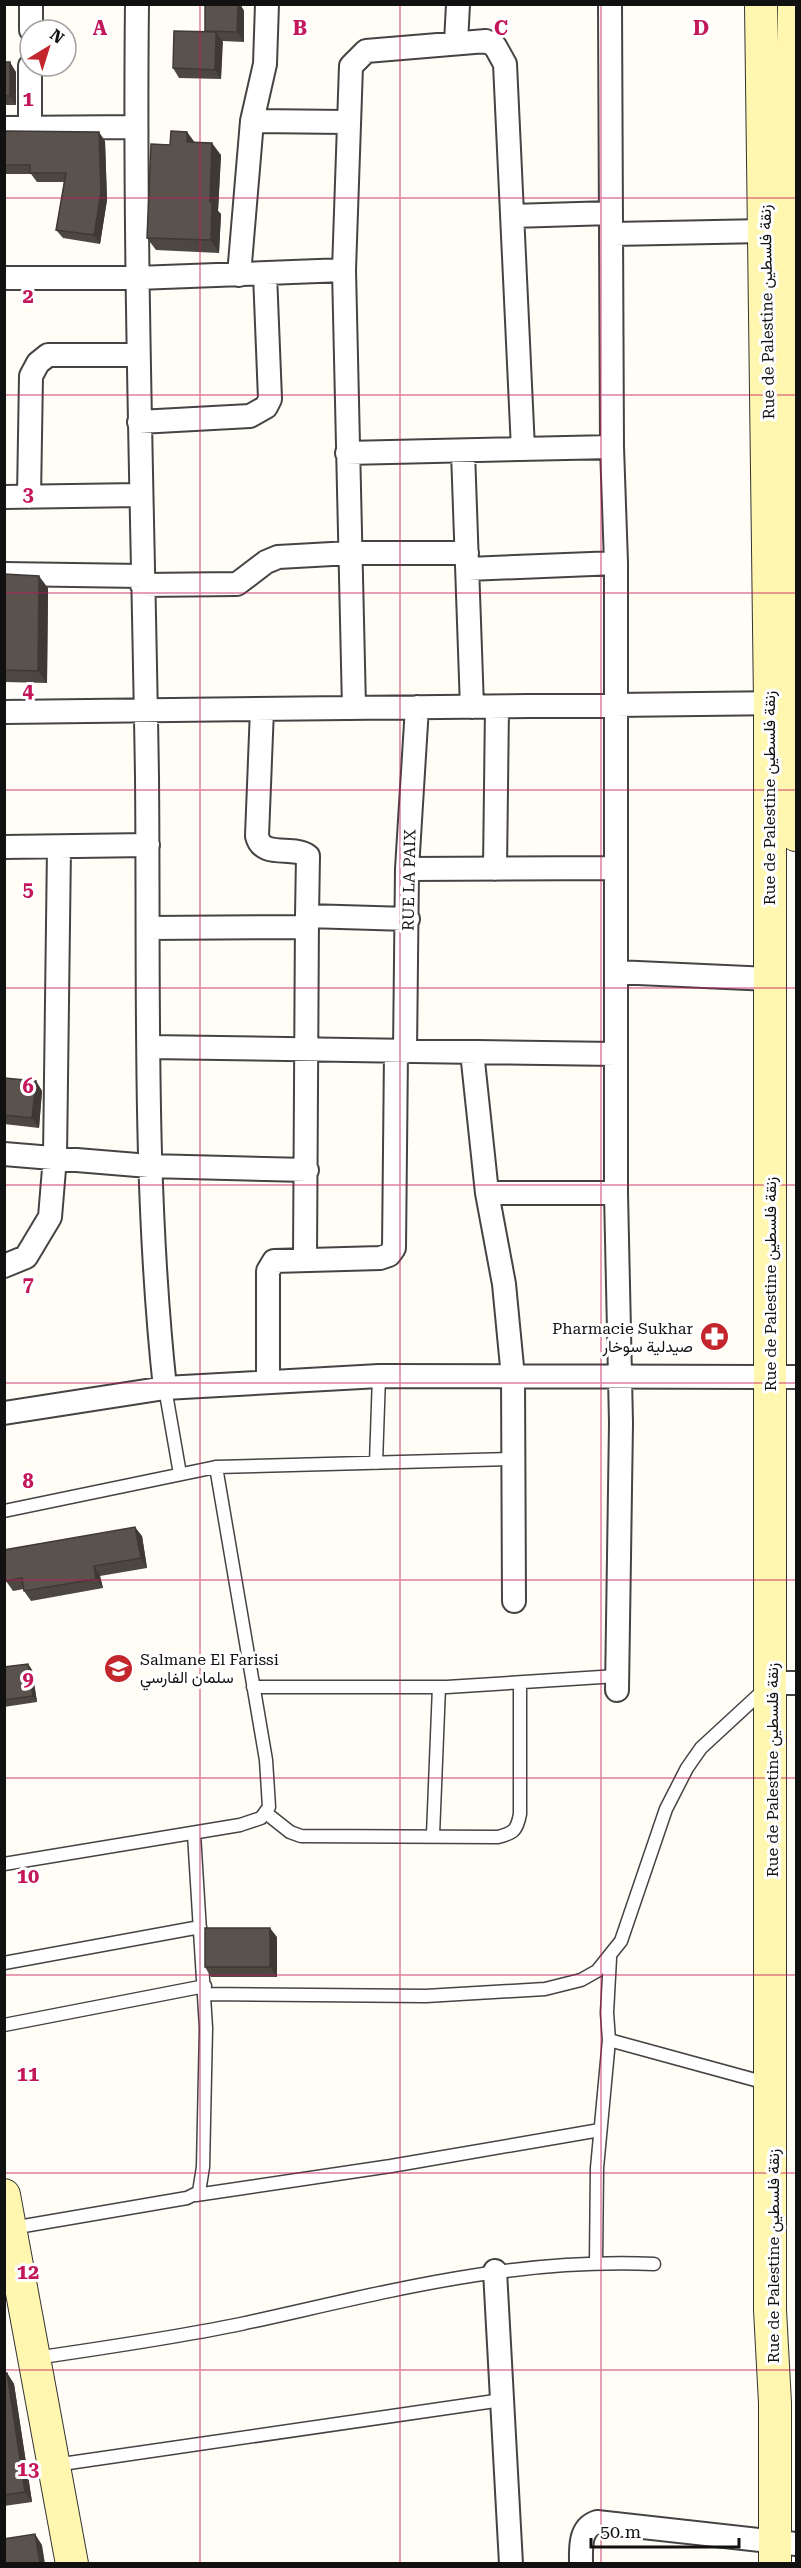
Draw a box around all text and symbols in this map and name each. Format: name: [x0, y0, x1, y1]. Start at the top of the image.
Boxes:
text: A: [93, 16, 108, 40]
text: B: [293, 16, 307, 40]
text: C: [494, 16, 508, 40]
text: D: [693, 16, 709, 40]
north arrow: [18, 18, 78, 78]
text: N: [46, 25, 68, 48]
text: 1: [22, 87, 34, 111]
street label: Rue de Palestine زنقة فلسطين: [756, 205, 779, 419]
text: 2: [22, 284, 34, 308]
text: 3: [22, 482, 34, 506]
text: 4: [22, 679, 34, 703]
street label: Rue de Palestine زنقة فلسطين: [760, 691, 780, 905]
street label: RUE LA PAIX: [399, 829, 419, 931]
text: 5: [22, 877, 34, 901]
text: 6: [22, 1074, 34, 1098]
street label: Rue de Palestine زنقة فلسطين: [761, 1177, 781, 1391]
text: 7: [22, 1272, 34, 1296]
place label: Pharmacie Sukhar صيدلية سوخار: [552, 1319, 693, 1357]
pharmacy icon: Pharmacie Sukhar صيدلية سوخار: [698, 1321, 730, 1353]
text: 8: [22, 1469, 34, 1493]
place label: Salmane El Farissi سلمان الفارسي: [140, 1650, 279, 1691]
school or university icon: Salmane El Farissi سلمان الفارسي: [103, 1652, 135, 1684]
street label: Rue de Palestine زنقة فلسطين: [763, 1663, 783, 1877]
text: 9: [22, 1667, 34, 1691]
text: 10: [17, 1864, 39, 1888]
text: 11: [17, 2062, 39, 2086]
street label: Rue de Palestine زنقة فلسطين: [764, 2149, 784, 2363]
text: 12: [17, 2260, 39, 2284]
text: 13: [17, 2457, 39, 2481]
scale bar: [591, 2511, 740, 2549]
text: 50 m: [600, 2521, 641, 2542]

